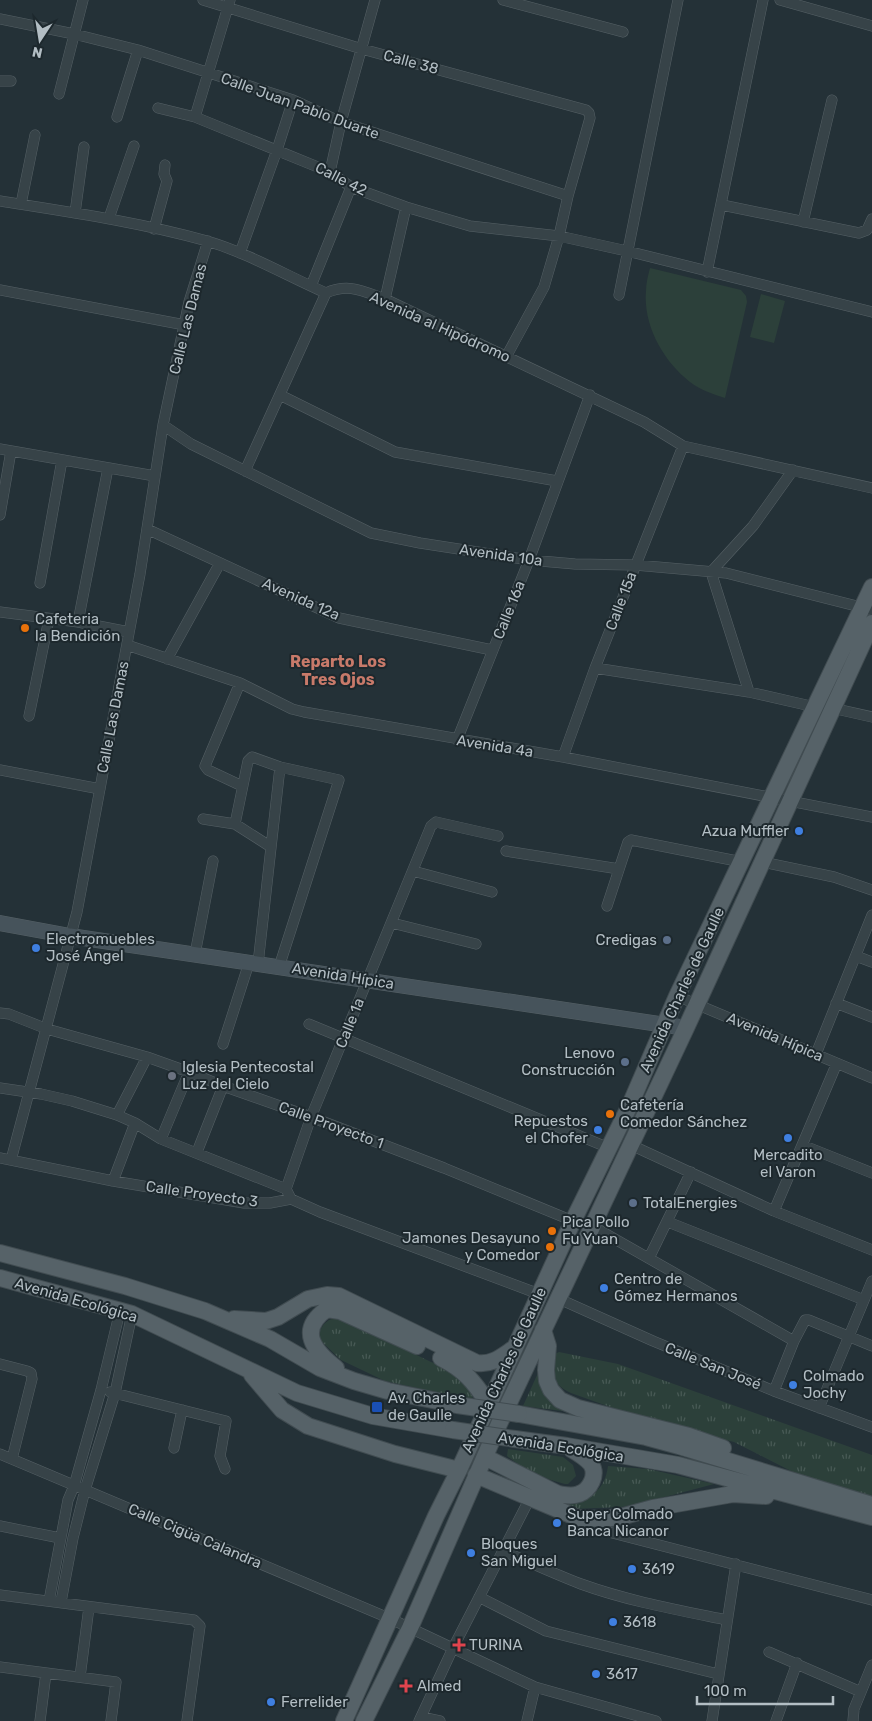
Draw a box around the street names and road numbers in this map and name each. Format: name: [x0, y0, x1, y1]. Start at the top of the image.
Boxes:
street label: Calle 38: [382, 46, 440, 78]
street label: Calle Juan Pablo Duarte: [218, 69, 382, 143]
street label: Calle 42: [312, 158, 370, 200]
street label: Calle Las Damas: [166, 261, 211, 376]
street label: Avenida al Hipódromo: [367, 288, 513, 366]
street label: Avenida 10a: [458, 540, 544, 570]
street label: Calle 15a: [602, 569, 640, 633]
street label: Avenida 12a: [259, 574, 343, 624]
street label: Calle 16a: [489, 578, 529, 642]
street label: Calle Las Damas: [93, 659, 133, 774]
street label: Avenida 4a: [455, 731, 535, 761]
street label: Avenida Charles de Gaulle: [636, 904, 728, 1076]
street label: Avenida Hípica: [291, 959, 395, 993]
street label: Calle 1a: [332, 995, 368, 1051]
street label: Avenida Hípica: [724, 1009, 826, 1065]
street label: Calle Proyecto 1: [276, 1098, 386, 1152]
street label: Calle Proyecto 3: [145, 1177, 259, 1211]
street label: Avenida Ecológica: [13, 1274, 139, 1326]
street label: Avenida Charles de Gaulle: [458, 1284, 550, 1456]
street label: Calle San José: [662, 1339, 764, 1393]
street label: Avenida Ecológica: [497, 1428, 625, 1466]
street label: Calle Cigüa Calandra: [126, 1500, 264, 1572]

